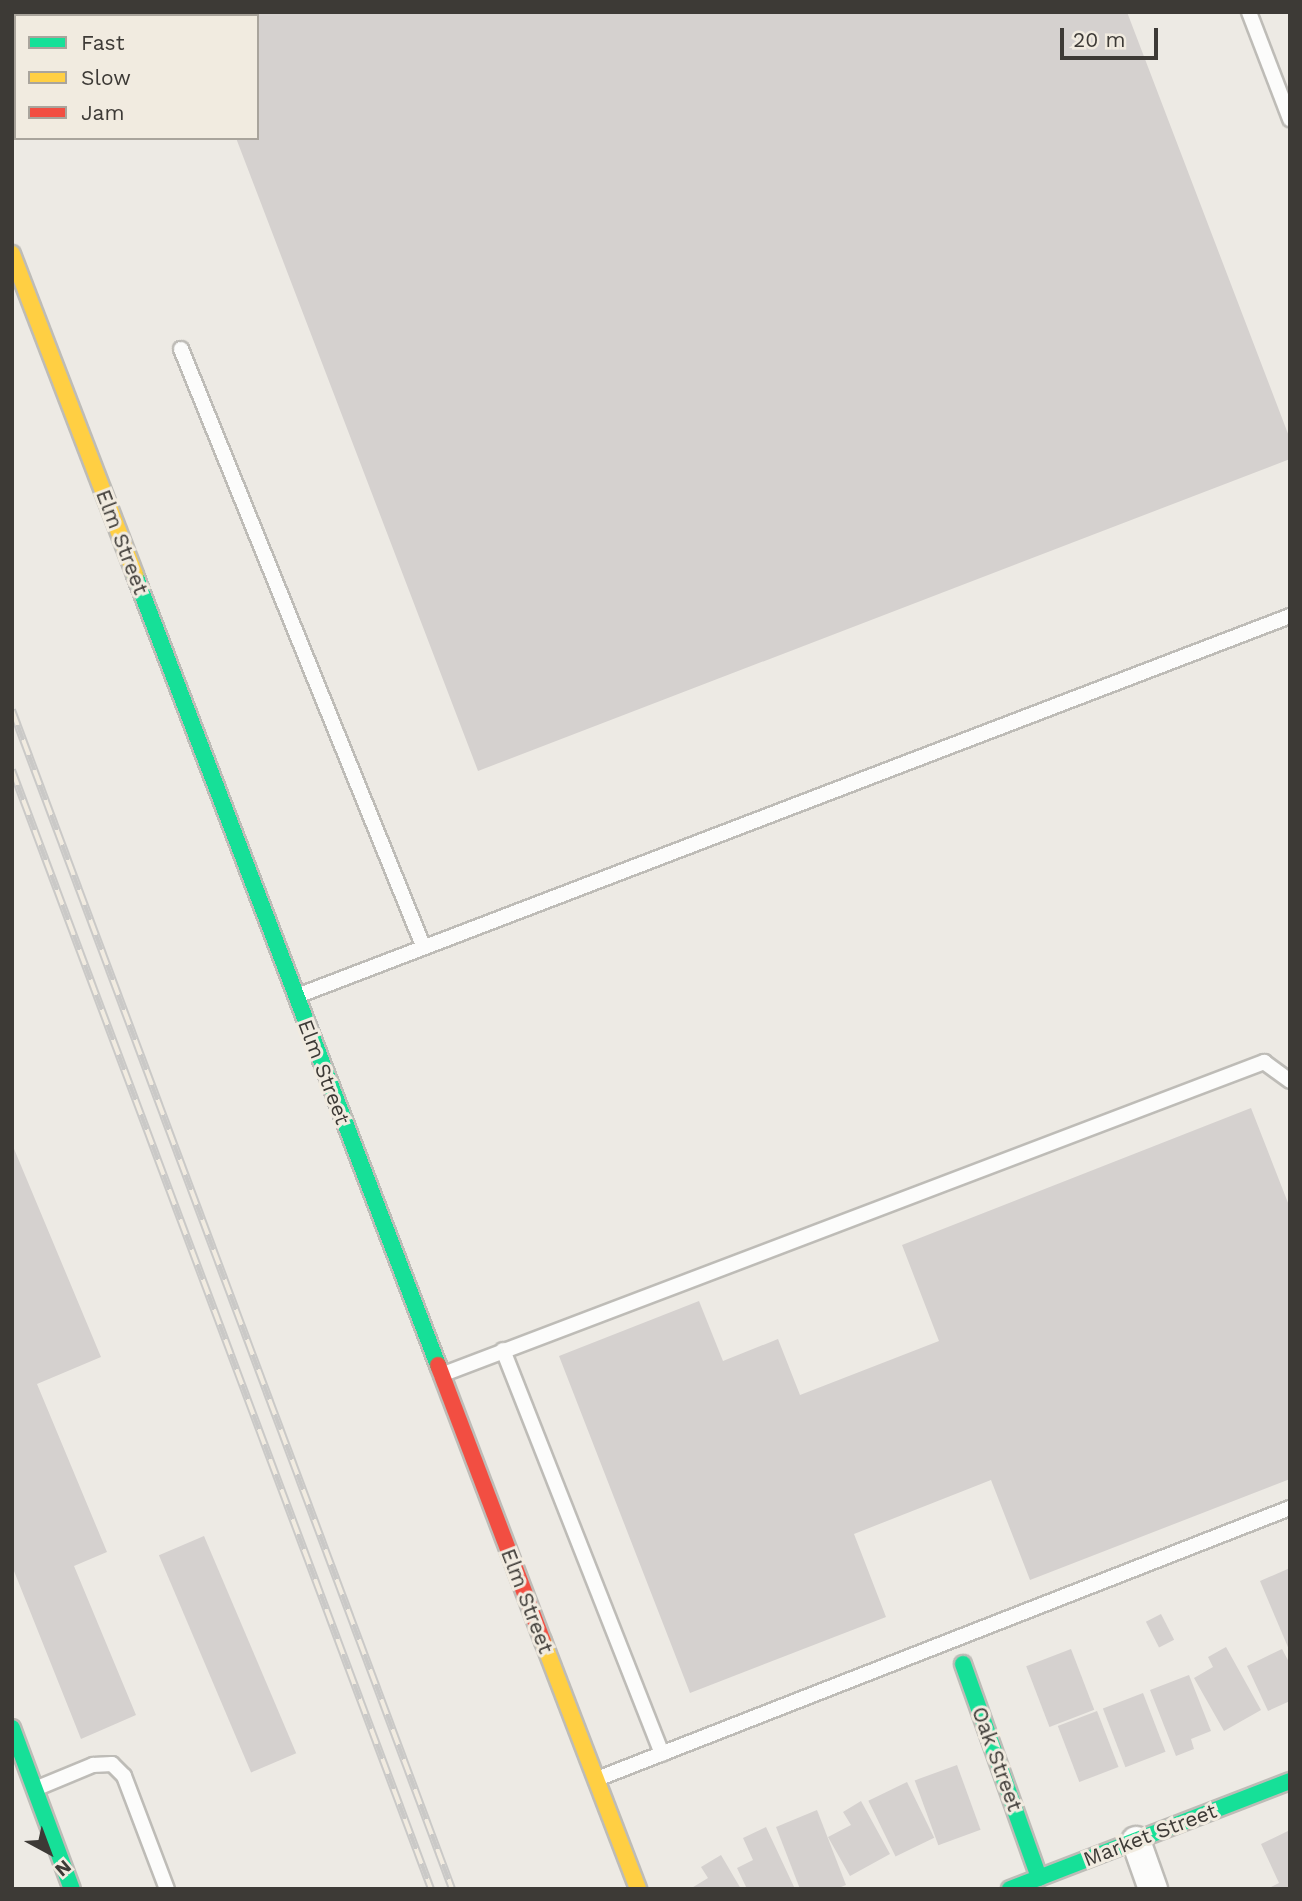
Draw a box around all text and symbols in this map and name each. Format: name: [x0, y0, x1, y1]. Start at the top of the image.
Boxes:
legend: [14, 14, 259, 140]
scale bar: [1064, 14, 1162, 58]
text: 20 m: [1073, 27, 1125, 52]
text: Fast: [81, 30, 125, 55]
text: Slow: [81, 65, 131, 90]
text: Jam: [81, 100, 124, 125]
street label: Elm Street: [90, 486, 154, 598]
street label: Elm Street: [292, 1016, 356, 1128]
street label: Elm Street: [495, 1545, 559, 1657]
street label: Oak Street: [966, 1703, 1028, 1815]
street label: Market Street: [1080, 1798, 1220, 1872]
north arrow: [14, 1817, 84, 1887]
text: N: [50, 1855, 76, 1882]

